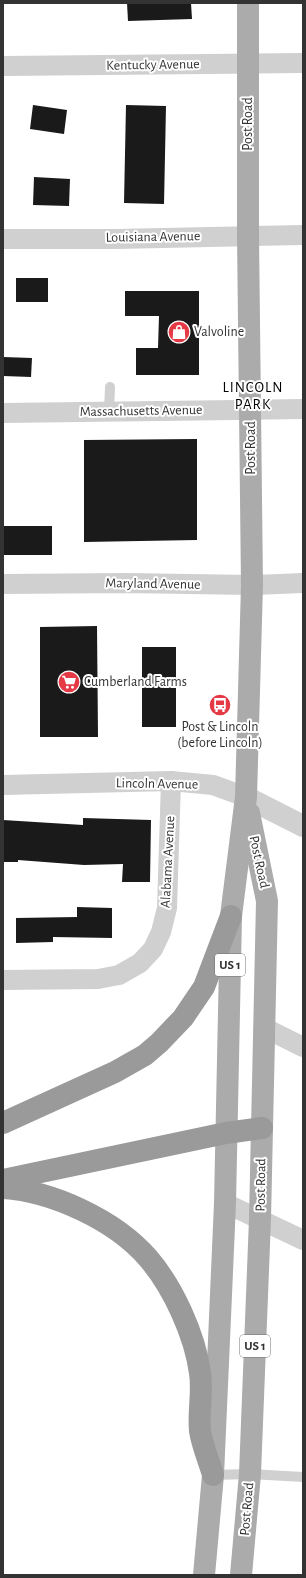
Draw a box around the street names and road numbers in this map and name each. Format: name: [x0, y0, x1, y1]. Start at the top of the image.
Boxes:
street label: Kentucky Avenue: [106, 57, 200, 73]
street label: Post Road: [241, 97, 255, 151]
street label: Louisiana Avenue: [106, 229, 200, 245]
street label: Massachusetts Avenue: [79, 403, 203, 419]
street label: Post Road: [244, 421, 258, 475]
street label: Maryland Avenue: [105, 576, 201, 592]
street label: Lincoln Avenue: [116, 776, 198, 792]
street label: Alabama Avenue: [159, 816, 177, 908]
street label: Post Road: [247, 834, 271, 890]
road number: US 1: [215, 954, 245, 976]
street label: Post Road: [254, 1158, 268, 1212]
road number: US 1: [240, 1335, 270, 1357]
street label: Post Road: [238, 1482, 256, 1536]

